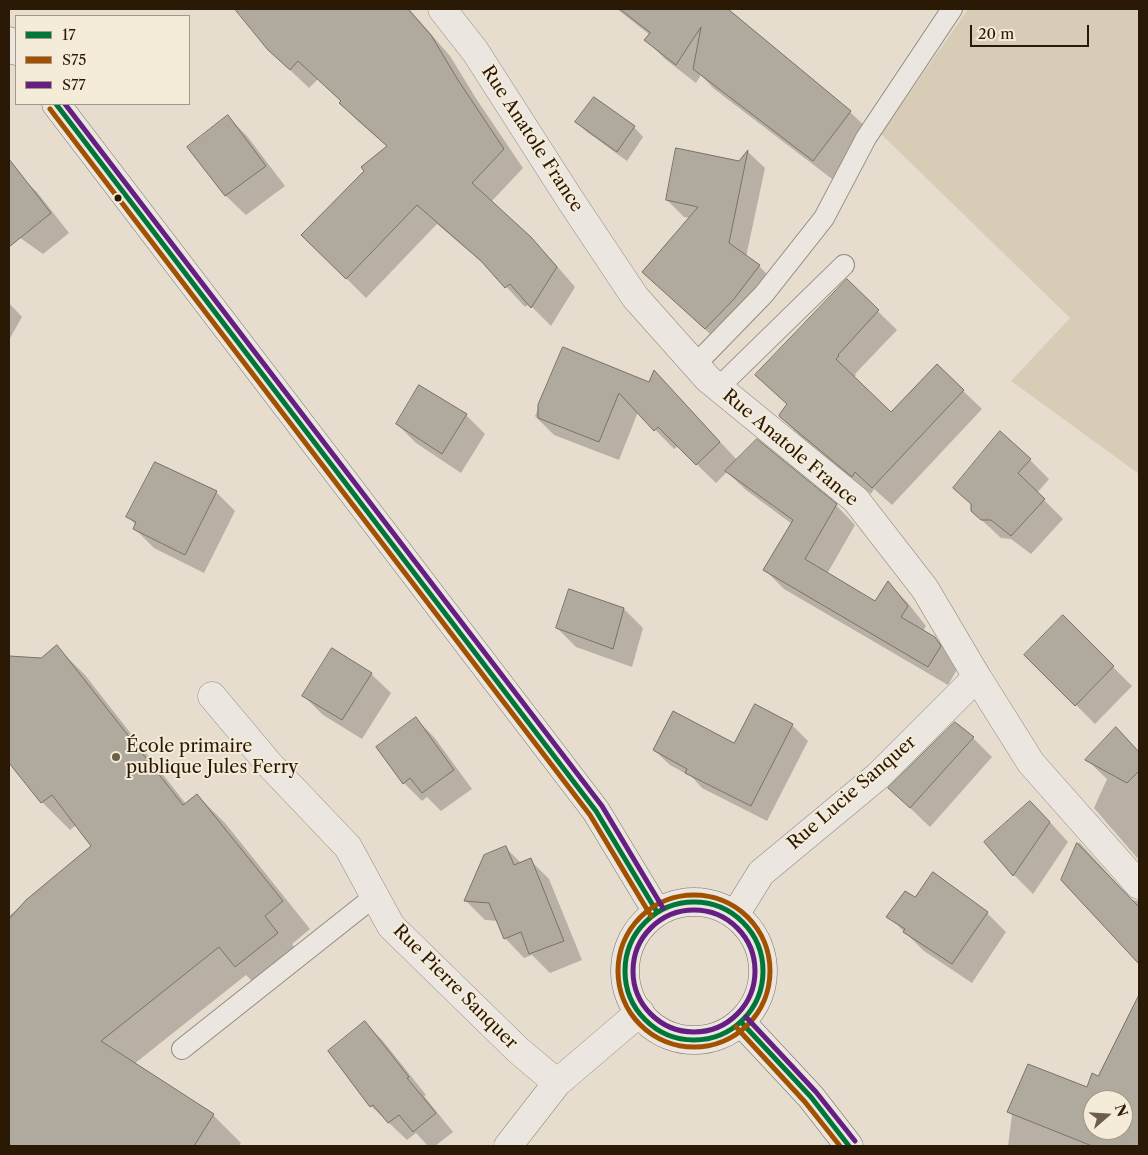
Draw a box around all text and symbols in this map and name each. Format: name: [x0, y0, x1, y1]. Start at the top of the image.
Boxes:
legend: [15, 15, 190, 105]
scale bar: [973, 15, 1092, 47]
text: 20 m: [978, 24, 1014, 43]
text: 17: [62, 25, 76, 44]
text: S75: [62, 50, 87, 69]
street label: Rue Anatole France: [477, 62, 587, 216]
text: S77: [62, 75, 86, 94]
unlabelled marker: [113, 193, 123, 203]
street label: Rue Anatole France: [718, 385, 862, 511]
street label: Rue Lucie Sanquer: [783, 731, 921, 855]
place label: École primaire publique Jules Ferry: [126, 736, 298, 779]
marker: École primaire publique Jules Ferry: [110, 751, 122, 763]
street label: Rue Pierre Sanquer: [388, 920, 522, 1054]
north arrow: [1083, 1090, 1133, 1140]
text: N: [1111, 1102, 1132, 1119]

